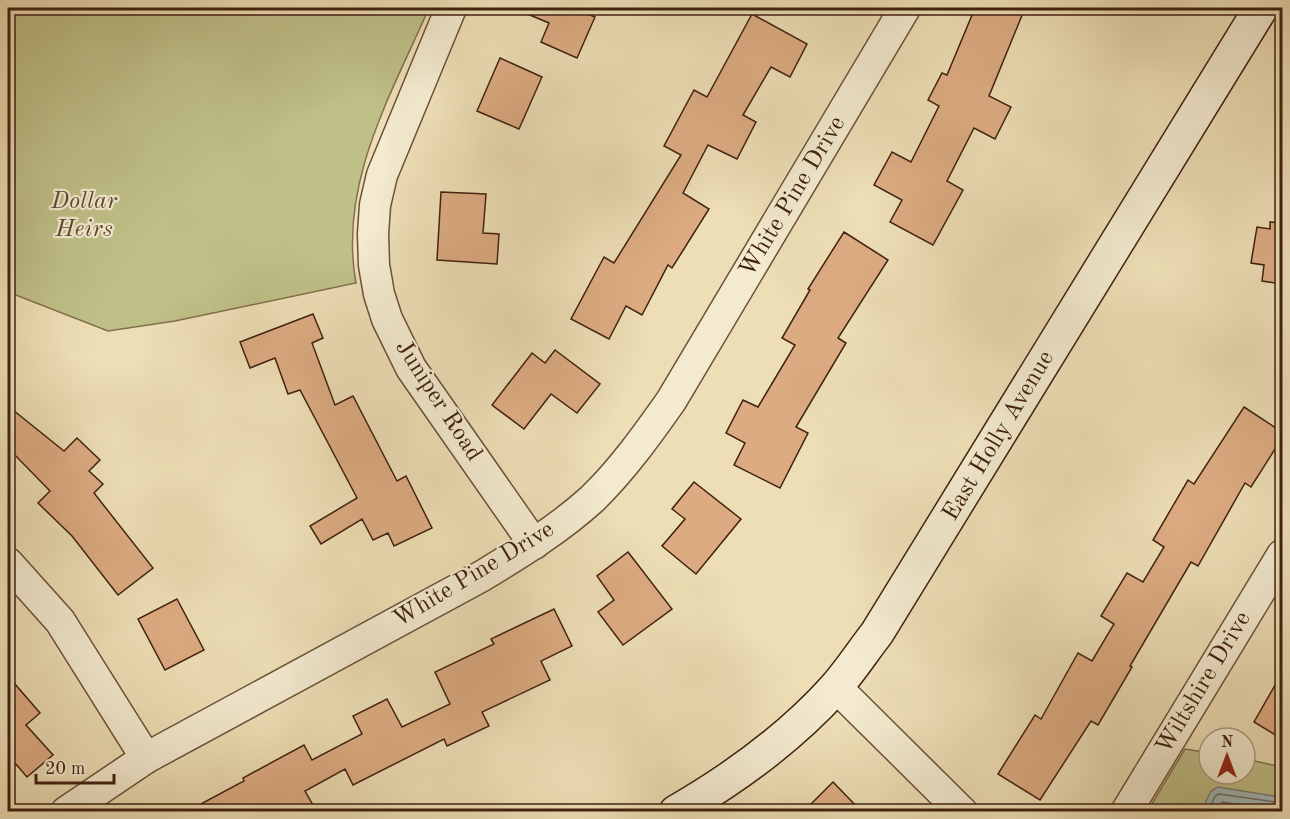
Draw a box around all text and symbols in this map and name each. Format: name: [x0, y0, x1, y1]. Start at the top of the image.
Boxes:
street label: White Pine Drive: [736, 113, 850, 281]
park label: Dollar Heirs: [50, 190, 118, 242]
street label: Juniper Road: [390, 336, 486, 466]
street label: East Holly Avenue: [939, 347, 1059, 525]
street label: White Pine Drive: [390, 518, 558, 632]
street label: Wiltshire Drive: [1152, 608, 1256, 758]
north arrow: [1197, 726, 1257, 786]
text: N: [1221, 735, 1234, 751]
scale bar: [36, 747, 114, 785]
text: 20 m: [45, 760, 85, 778]

